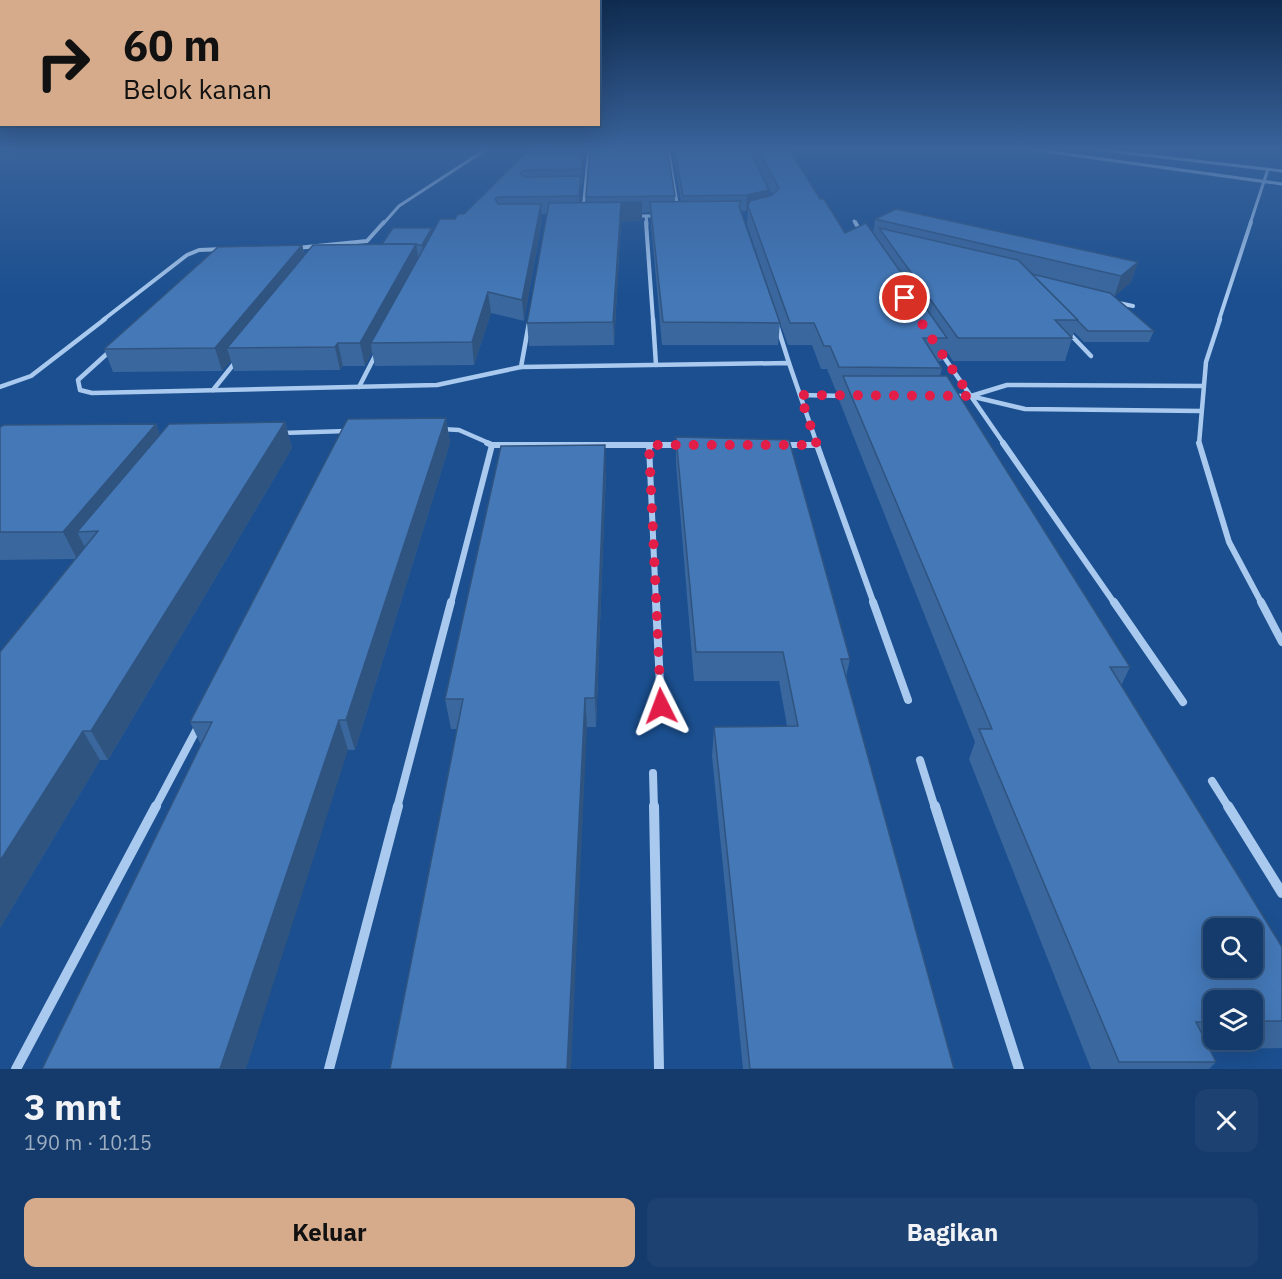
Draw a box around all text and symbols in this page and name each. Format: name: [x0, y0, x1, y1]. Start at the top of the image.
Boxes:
text: 60 m: [123, 18, 221, 73]
icon: right: [24, 24, 102, 102]
text: Belok kanan: [123, 71, 272, 106]
pin: [879, 272, 930, 323]
icon: arrive: [888, 281, 921, 314]
position arrow: [629, 674, 693, 738]
map controls: [1203, 918, 1263, 1050]
button: search: [1203, 918, 1263, 978]
button: layers: [1203, 990, 1263, 1050]
text: 3 mnt: [24, 1083, 122, 1130]
button: close: [1195, 1089, 1258, 1152]
text: 190 m · 10:15: [24, 1129, 152, 1156]
button: Keluar: [24, 1198, 635, 1267]
button: Bagikan: [647, 1198, 1258, 1267]

